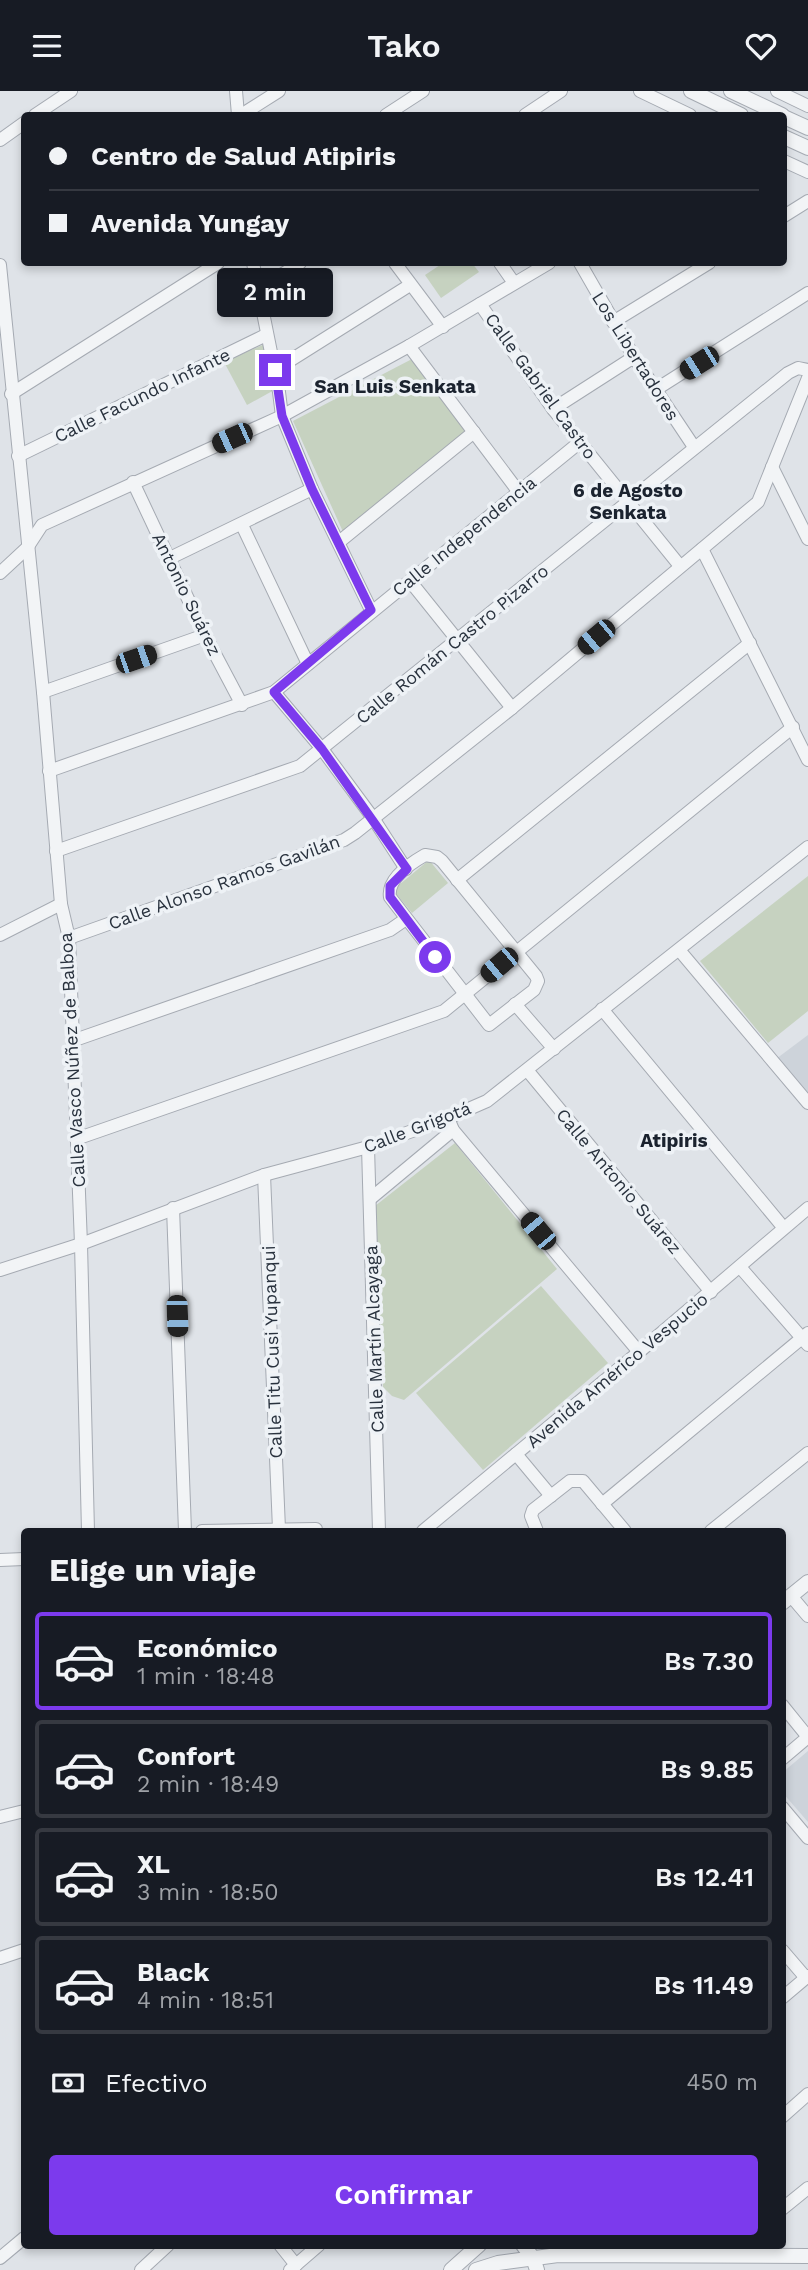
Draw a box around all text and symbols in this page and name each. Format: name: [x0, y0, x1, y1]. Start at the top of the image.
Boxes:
icon: menu: [28, 27, 66, 65]
text: Tako: [367, 27, 441, 65]
icon: heart: [742, 27, 780, 65]
text: Centro de Salud Atipiris: [91, 141, 396, 171]
text: Avenida Yungay: [91, 208, 289, 238]
callout: 2 min: [217, 268, 333, 317]
text: 2 min: [243, 279, 307, 306]
street label: Los Libertadores: [588, 288, 684, 424]
street label: Calle Gabriel Castro: [481, 309, 601, 463]
street label: Calle Facundo Infante: [51, 343, 233, 447]
car: [676, 343, 723, 383]
route end: [259, 354, 291, 386]
district label: San Luis Senkata: [314, 375, 476, 398]
car: [209, 420, 256, 456]
street label: Calle Independencia: [388, 472, 540, 600]
district label: 6 de Agosto Senkata: [573, 479, 683, 524]
street label: Antonio Suárez: [148, 529, 226, 659]
street label: Calle Román Castro Pizarro: [352, 560, 552, 728]
car: [574, 615, 619, 659]
car: [113, 642, 160, 676]
street label: Calle Alonso Ramos Gavilán: [105, 830, 343, 934]
street label: Calle Vasco Núñez de Balboa: [55, 932, 89, 1188]
route start: [419, 941, 451, 973]
car: [477, 943, 522, 987]
street label: Calle Grigotá: [360, 1097, 474, 1157]
street label: Calle Antonio Suárez: [552, 1104, 686, 1258]
district label: Atipiris: [640, 1129, 708, 1152]
car: [517, 1208, 560, 1254]
street label: Calle Titu Cusi Yupanqui: [258, 1245, 286, 1459]
street label: Calle Martín Alcayaga: [360, 1245, 388, 1433]
street label: Avenida Américo Vespucio: [522, 1288, 712, 1452]
car: [166, 1295, 189, 1337]
text: Elige un viaje: [49, 1551, 256, 1589]
icon: car: [53, 1630, 116, 1693]
text: Económico: [137, 1633, 278, 1663]
text: Bs 7.30: [664, 1646, 754, 1676]
text: 1 min · 18:48: [137, 1663, 275, 1690]
icon: car: [53, 1738, 116, 1801]
text: Confort: [137, 1741, 235, 1771]
text: Bs 9.85: [660, 1754, 754, 1784]
text: 2 min · 18:49: [137, 1771, 279, 1798]
icon: car: [53, 1846, 116, 1909]
text: XL: [137, 1849, 170, 1879]
text: Bs 12.41: [655, 1862, 754, 1892]
text: 3 min · 18:50: [137, 1879, 279, 1906]
icon: car: [53, 1954, 116, 2017]
text: Black: [137, 1957, 209, 1987]
text: Bs 11.49: [654, 1970, 754, 2000]
text: 4 min · 18:51: [137, 1987, 274, 2014]
icon: cash: [49, 2064, 87, 2102]
text: Efectivo: [105, 2068, 208, 2098]
text: 450 m: [686, 2069, 758, 2096]
button: Confirmar: [49, 2155, 758, 2235]

